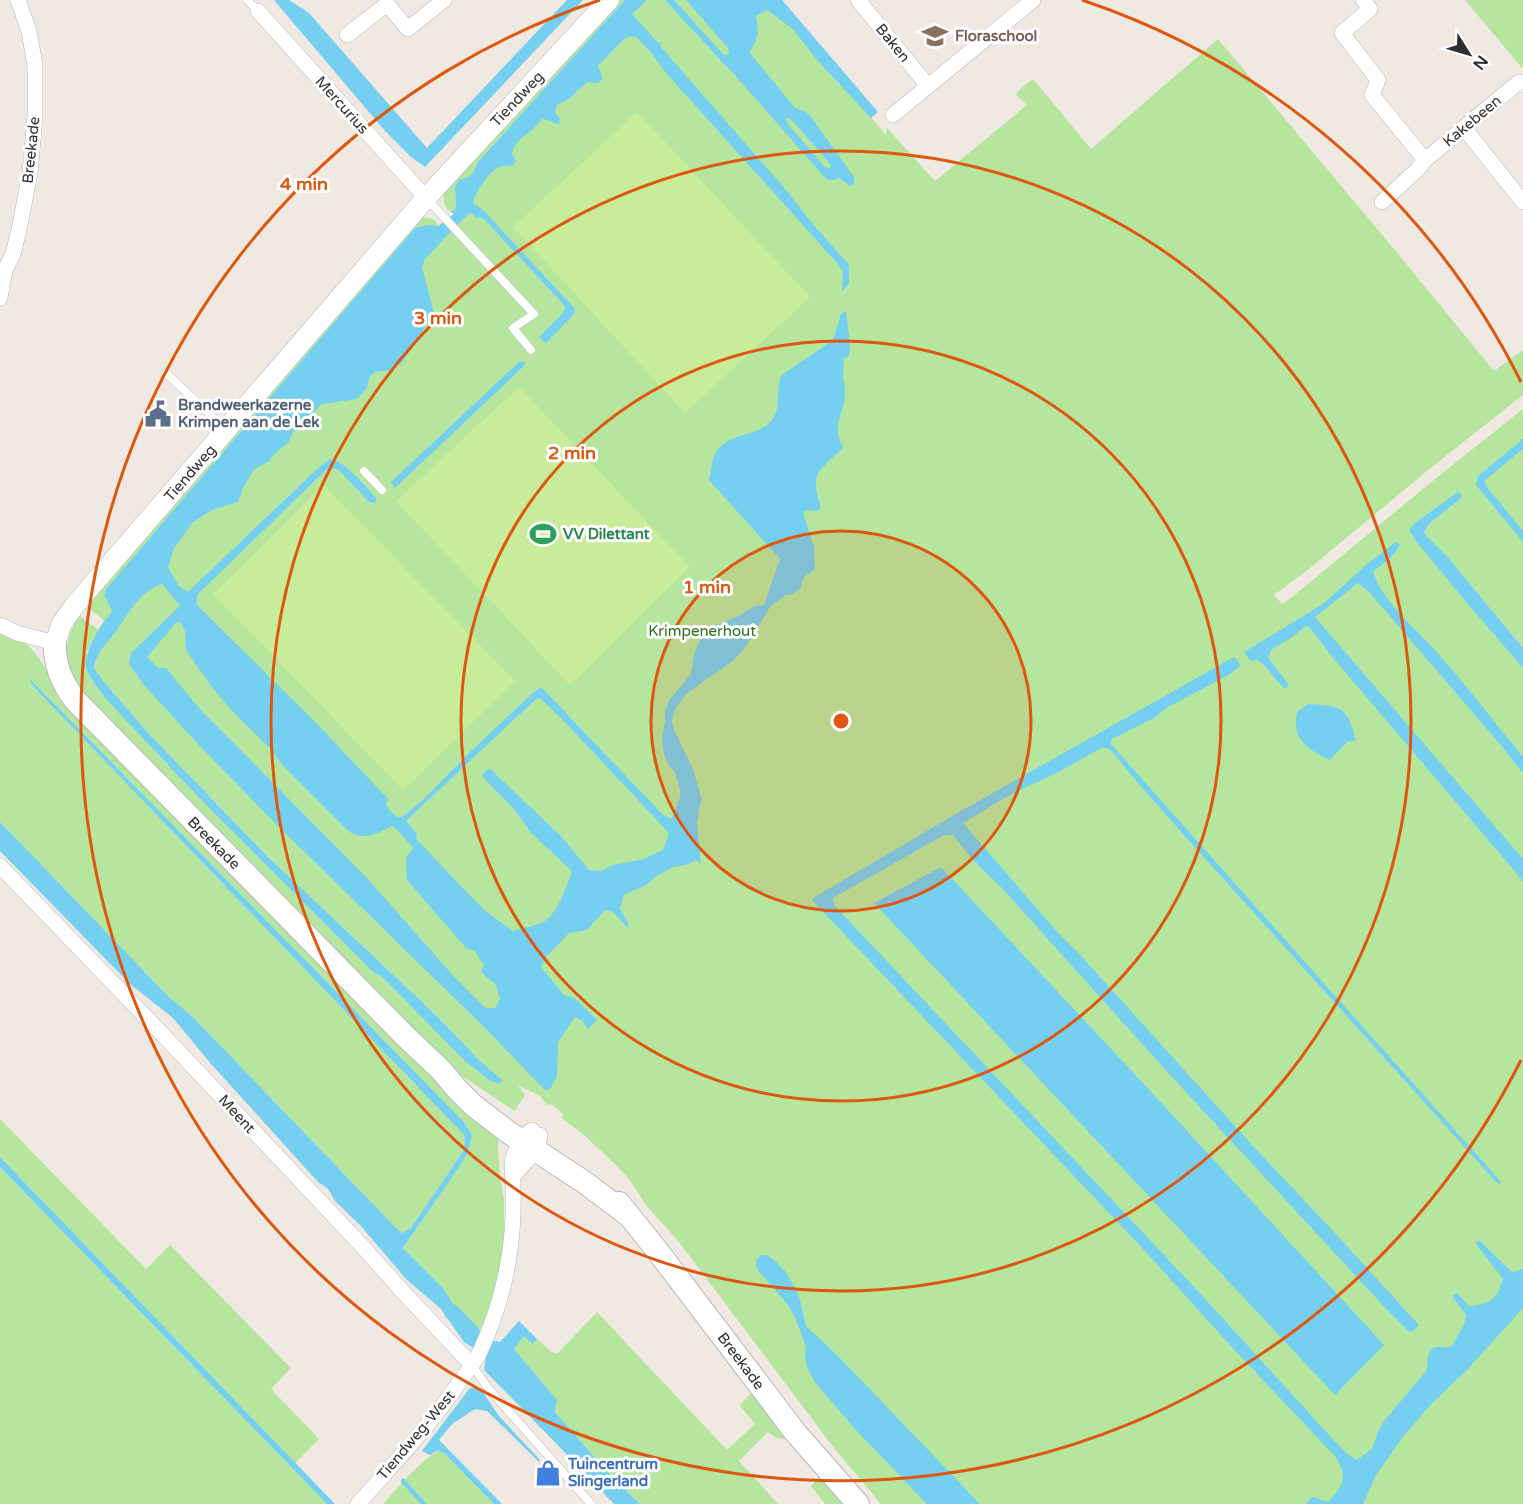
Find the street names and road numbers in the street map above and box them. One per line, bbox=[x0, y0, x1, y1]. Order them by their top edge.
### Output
street label: Baken bbox=[872, 20, 914, 66]
street label: Tiendweg bbox=[487, 67, 547, 131]
street label: Mercurius bbox=[311, 73, 373, 137]
street label: Kakebeen bbox=[1439, 91, 1505, 151]
street label: Breekade bbox=[19, 116, 43, 184]
street label: Tiendweg bbox=[160, 441, 220, 505]
street label: Breekade bbox=[184, 813, 244, 873]
street label: Meent bbox=[215, 1091, 259, 1137]
street label: Breekade bbox=[714, 1329, 768, 1393]
street label: Tiendweg-West bbox=[373, 1386, 459, 1483]

